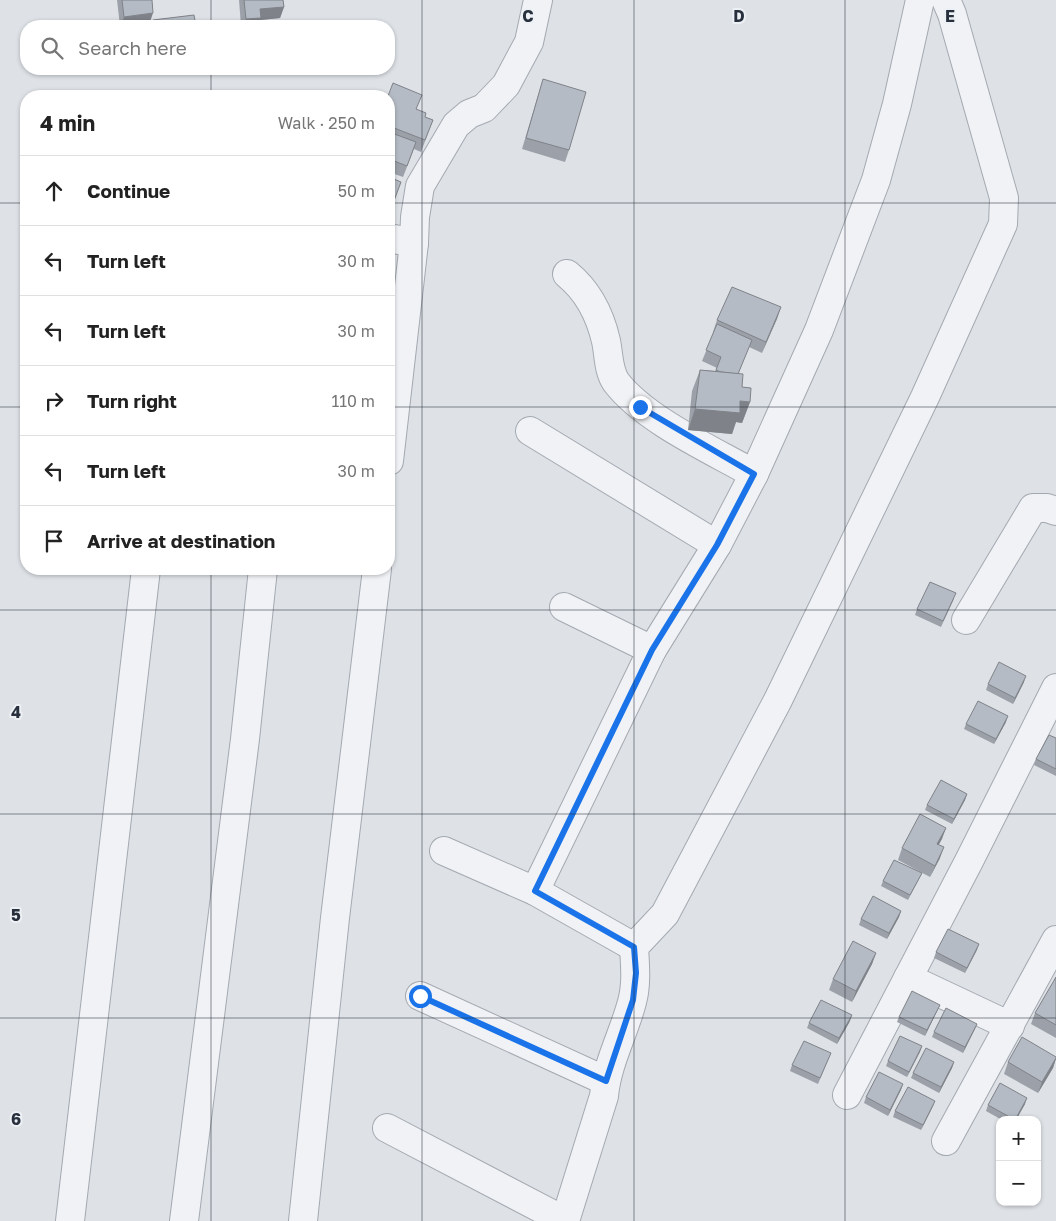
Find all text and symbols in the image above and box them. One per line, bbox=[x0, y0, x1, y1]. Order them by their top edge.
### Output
text: C bbox=[522, 6, 534, 26]
text: D bbox=[733, 6, 745, 26]
text: E bbox=[945, 6, 955, 26]
search box bbox=[20, 20, 395, 75]
icon: search bbox=[38, 34, 66, 62]
text: Search here bbox=[78, 36, 187, 59]
text: 4 min bbox=[40, 110, 95, 136]
text: Walk · 250 m bbox=[278, 113, 375, 133]
icon: ahead bbox=[40, 177, 68, 205]
text: Continue bbox=[87, 179, 170, 202]
text: 50 m bbox=[338, 181, 375, 201]
icon: left bbox=[40, 247, 68, 275]
text: Turn left bbox=[87, 249, 166, 272]
text: 30 m bbox=[338, 251, 375, 271]
icon: left bbox=[40, 317, 68, 345]
text: Turn left bbox=[87, 319, 166, 342]
text: 30 m bbox=[338, 321, 375, 341]
icon: right bbox=[40, 387, 68, 415]
text: Turn right bbox=[87, 389, 177, 412]
text: 110 m bbox=[331, 391, 375, 411]
route end bbox=[629, 396, 652, 419]
icon: left bbox=[40, 457, 68, 485]
text: Turn left bbox=[87, 459, 166, 482]
text: 30 m bbox=[338, 461, 375, 481]
icon: arrive bbox=[40, 527, 68, 555]
text: Arrive at destination bbox=[87, 529, 275, 552]
text: 4 bbox=[11, 702, 21, 722]
text: 5 bbox=[11, 905, 21, 925]
route start bbox=[409, 985, 432, 1008]
text: 6 bbox=[11, 1109, 21, 1129]
map controls bbox=[996, 1116, 1041, 1206]
button: + bbox=[996, 1116, 1041, 1161]
button: − bbox=[996, 1161, 1041, 1206]

